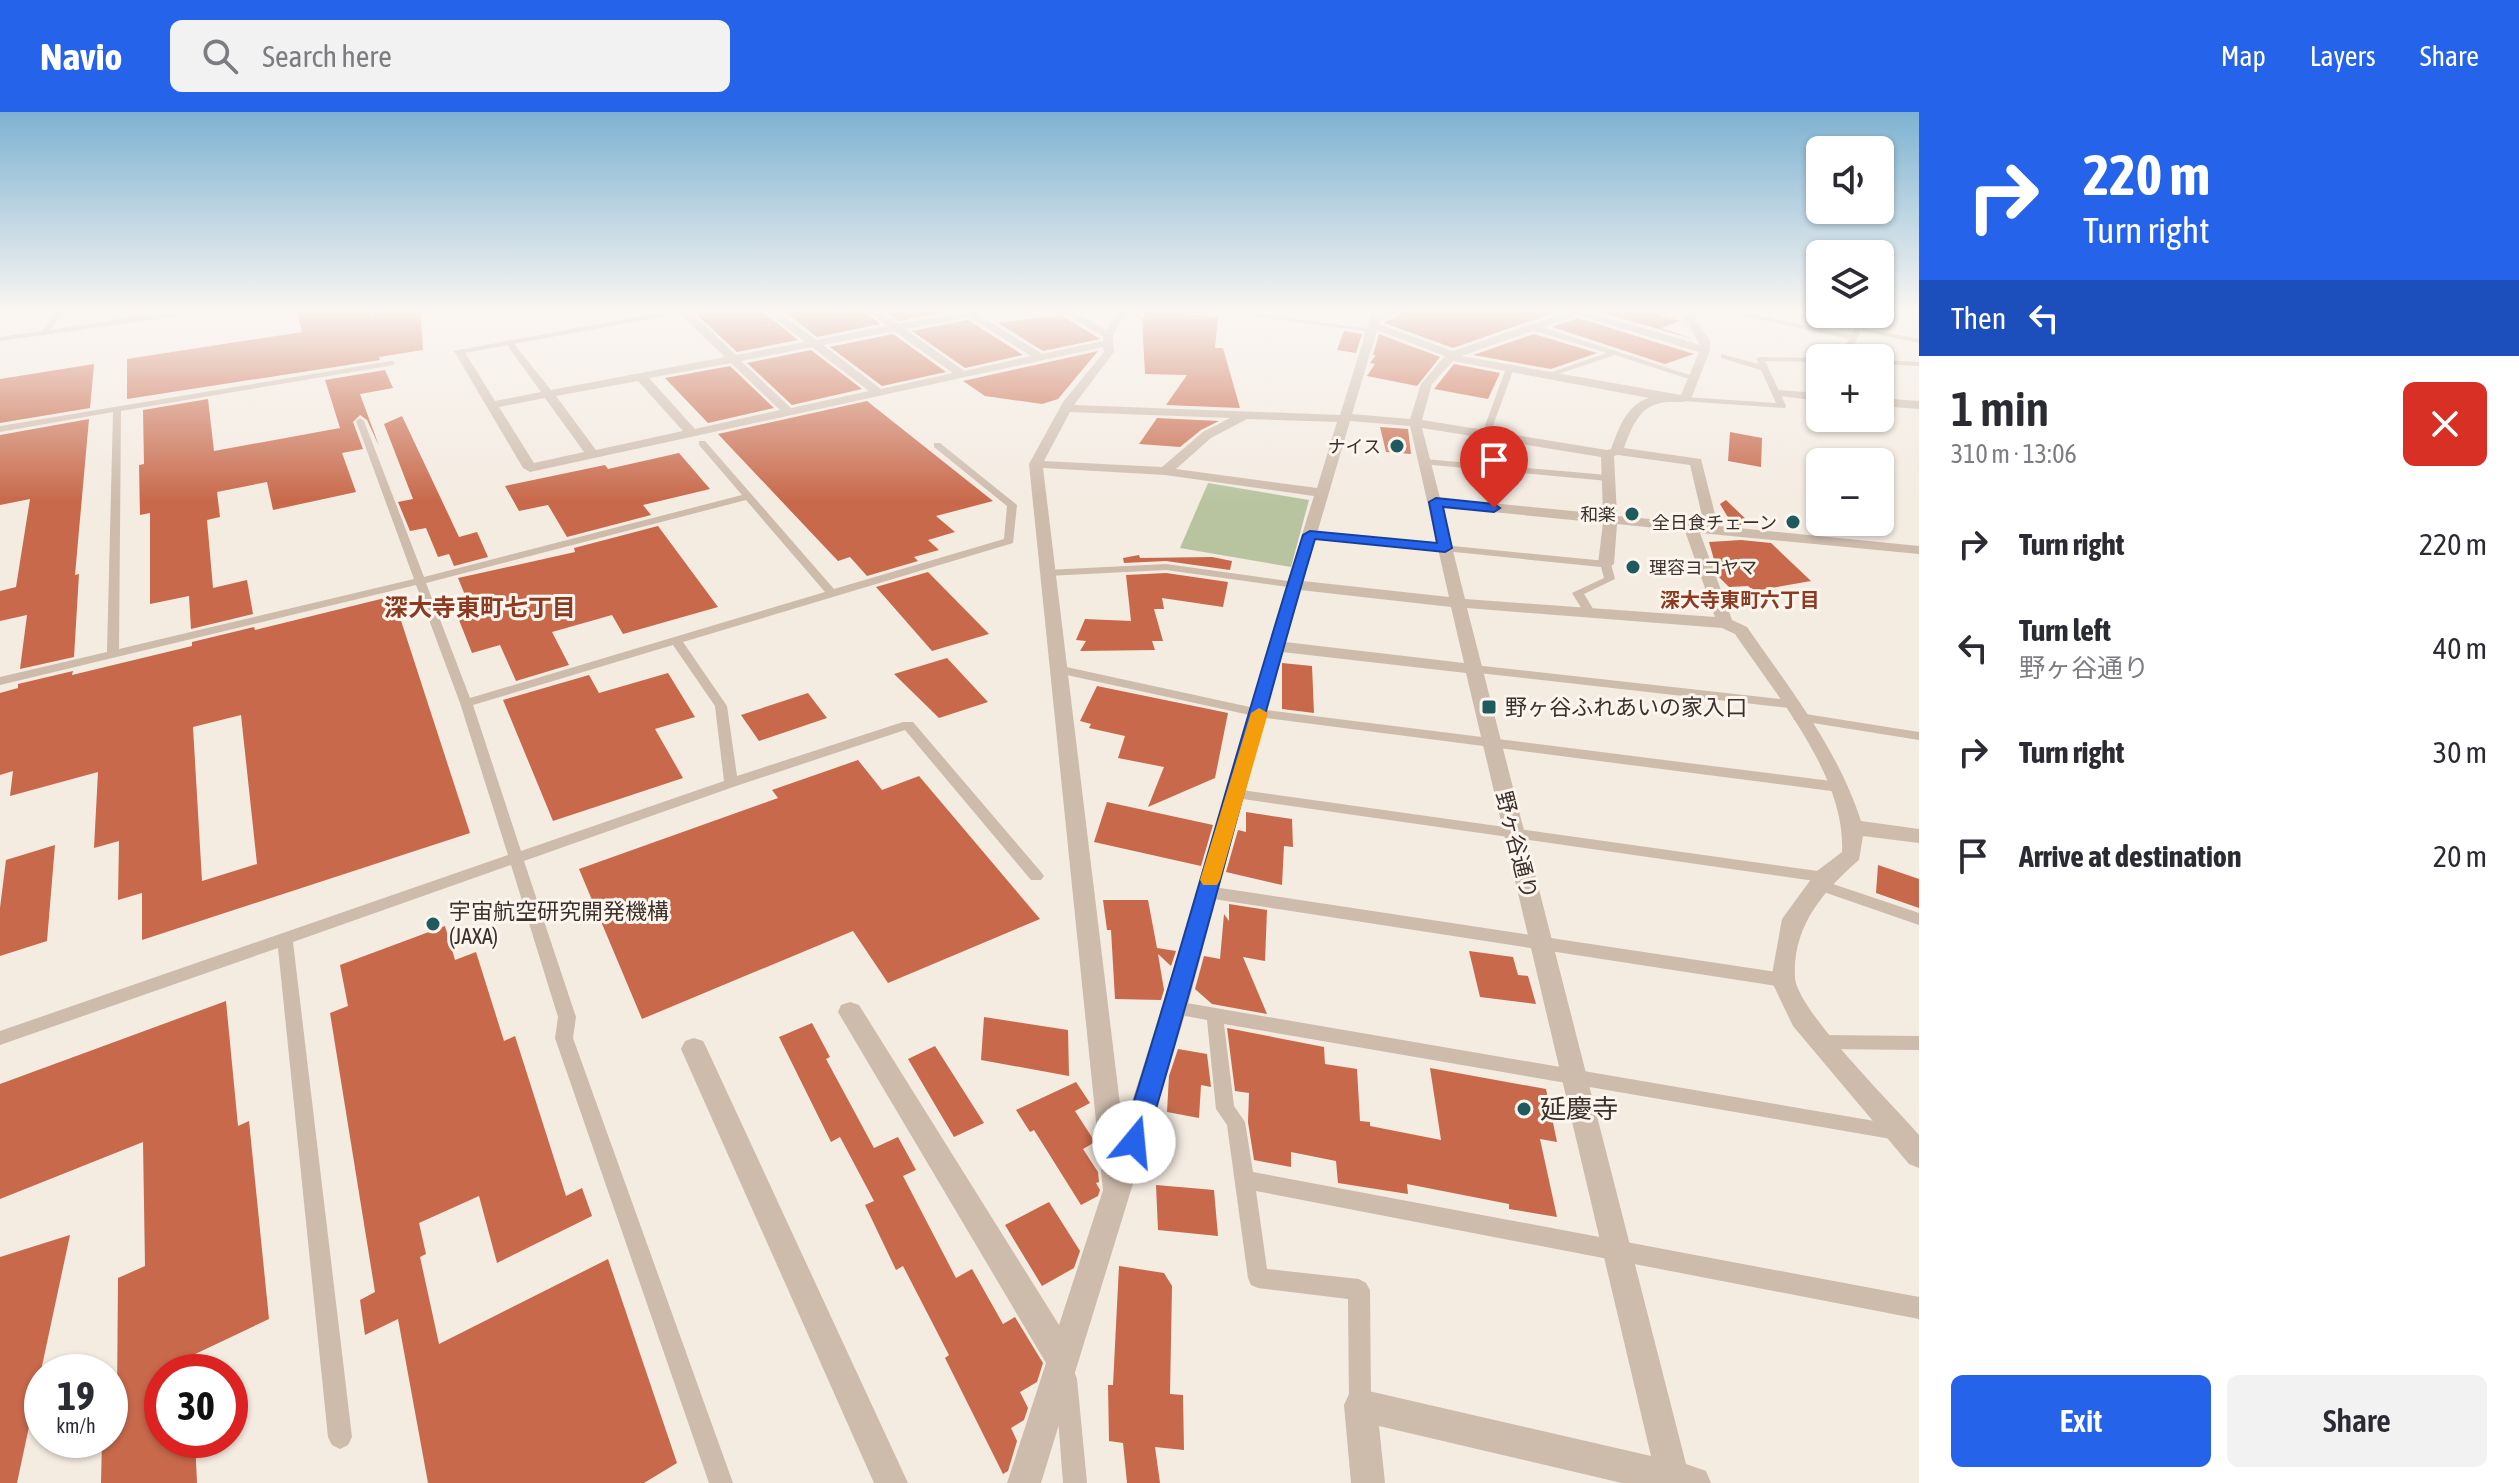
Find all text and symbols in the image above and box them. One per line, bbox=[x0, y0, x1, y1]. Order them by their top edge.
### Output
search box bbox=[170, 20, 730, 92]
icon: search bbox=[198, 34, 242, 78]
text: Navio bbox=[40, 35, 122, 78]
text: Search here bbox=[262, 39, 392, 73]
text: Map bbox=[2221, 40, 2266, 72]
text: Layers bbox=[2310, 40, 2376, 72]
text: Share bbox=[2420, 40, 2479, 72]
map controls bbox=[1806, 136, 1894, 536]
button: sound bbox=[1806, 136, 1894, 224]
text: 220 m bbox=[2083, 143, 2210, 207]
icon: right bbox=[1951, 144, 2055, 248]
text: Turn right bbox=[2083, 209, 2210, 251]
button: layers bbox=[1806, 240, 1894, 328]
icon: left bbox=[2022, 296, 2066, 340]
text: Then bbox=[1951, 301, 2006, 335]
button: + bbox=[1806, 344, 1894, 432]
text: 1 min bbox=[1951, 381, 2049, 436]
button: close bbox=[2403, 382, 2487, 466]
pin bbox=[1460, 426, 1528, 508]
place label: ナイス bbox=[1328, 436, 1381, 457]
marker: ナイス bbox=[1388, 437, 1406, 455]
icon: arrive bbox=[1472, 438, 1516, 482]
text: 310 m · 13:06 bbox=[1951, 439, 2077, 469]
button: − bbox=[1806, 448, 1894, 536]
place label: 和楽 bbox=[1580, 504, 1616, 525]
marker: 和楽 bbox=[1623, 505, 1641, 523]
place label: 全日食チェーン bbox=[1652, 512, 1777, 533]
marker: 全日食チェーン bbox=[1784, 513, 1802, 531]
icon: right bbox=[1951, 522, 1995, 566]
text: Turn right bbox=[2019, 527, 2125, 561]
text: 220 m bbox=[2419, 527, 2487, 561]
place label: 理容ヨコヤマ bbox=[1649, 557, 1757, 578]
marker: 理容ヨコヤマ bbox=[1624, 558, 1642, 576]
district label: 深大寺東町六丁目 bbox=[1660, 588, 1820, 611]
district label: 深大寺東町七丁目 bbox=[384, 594, 576, 621]
text: Turn left bbox=[2019, 613, 2111, 647]
icon: left bbox=[1951, 626, 1995, 670]
text: 40 m bbox=[2433, 631, 2487, 665]
text: 野ヶ谷通り bbox=[2019, 653, 2149, 683]
place label: 野ヶ谷ふれあいの家入口 bbox=[1505, 694, 1747, 720]
marker: 野ヶ谷ふれあいの家入口 bbox=[1480, 698, 1498, 716]
icon: right bbox=[1951, 730, 1995, 774]
text: Turn right bbox=[2019, 735, 2125, 769]
text: 30 m bbox=[2433, 735, 2487, 769]
street label: 野ヶ谷通り bbox=[1491, 788, 1543, 902]
icon: arrive bbox=[1951, 834, 1995, 878]
text: Arrive at destination bbox=[2019, 839, 2241, 873]
text: 20 m bbox=[2433, 839, 2487, 873]
place label: 宇宙航空研究開発機構 (JAXA) bbox=[449, 898, 669, 949]
marker: 宇宙航空研究開発機構 (JAXA) bbox=[424, 915, 442, 933]
place label: 延慶寺 bbox=[1540, 1094, 1618, 1124]
position arrow bbox=[1092, 1100, 1176, 1184]
marker: 延慶寺 bbox=[1515, 1100, 1533, 1118]
speed limit sign: 30 bbox=[144, 1354, 248, 1458]
text: 19 bbox=[57, 1373, 95, 1418]
button: Exit bbox=[1951, 1375, 2211, 1467]
button: Share bbox=[2227, 1375, 2487, 1467]
text: km/h bbox=[56, 1414, 96, 1437]

